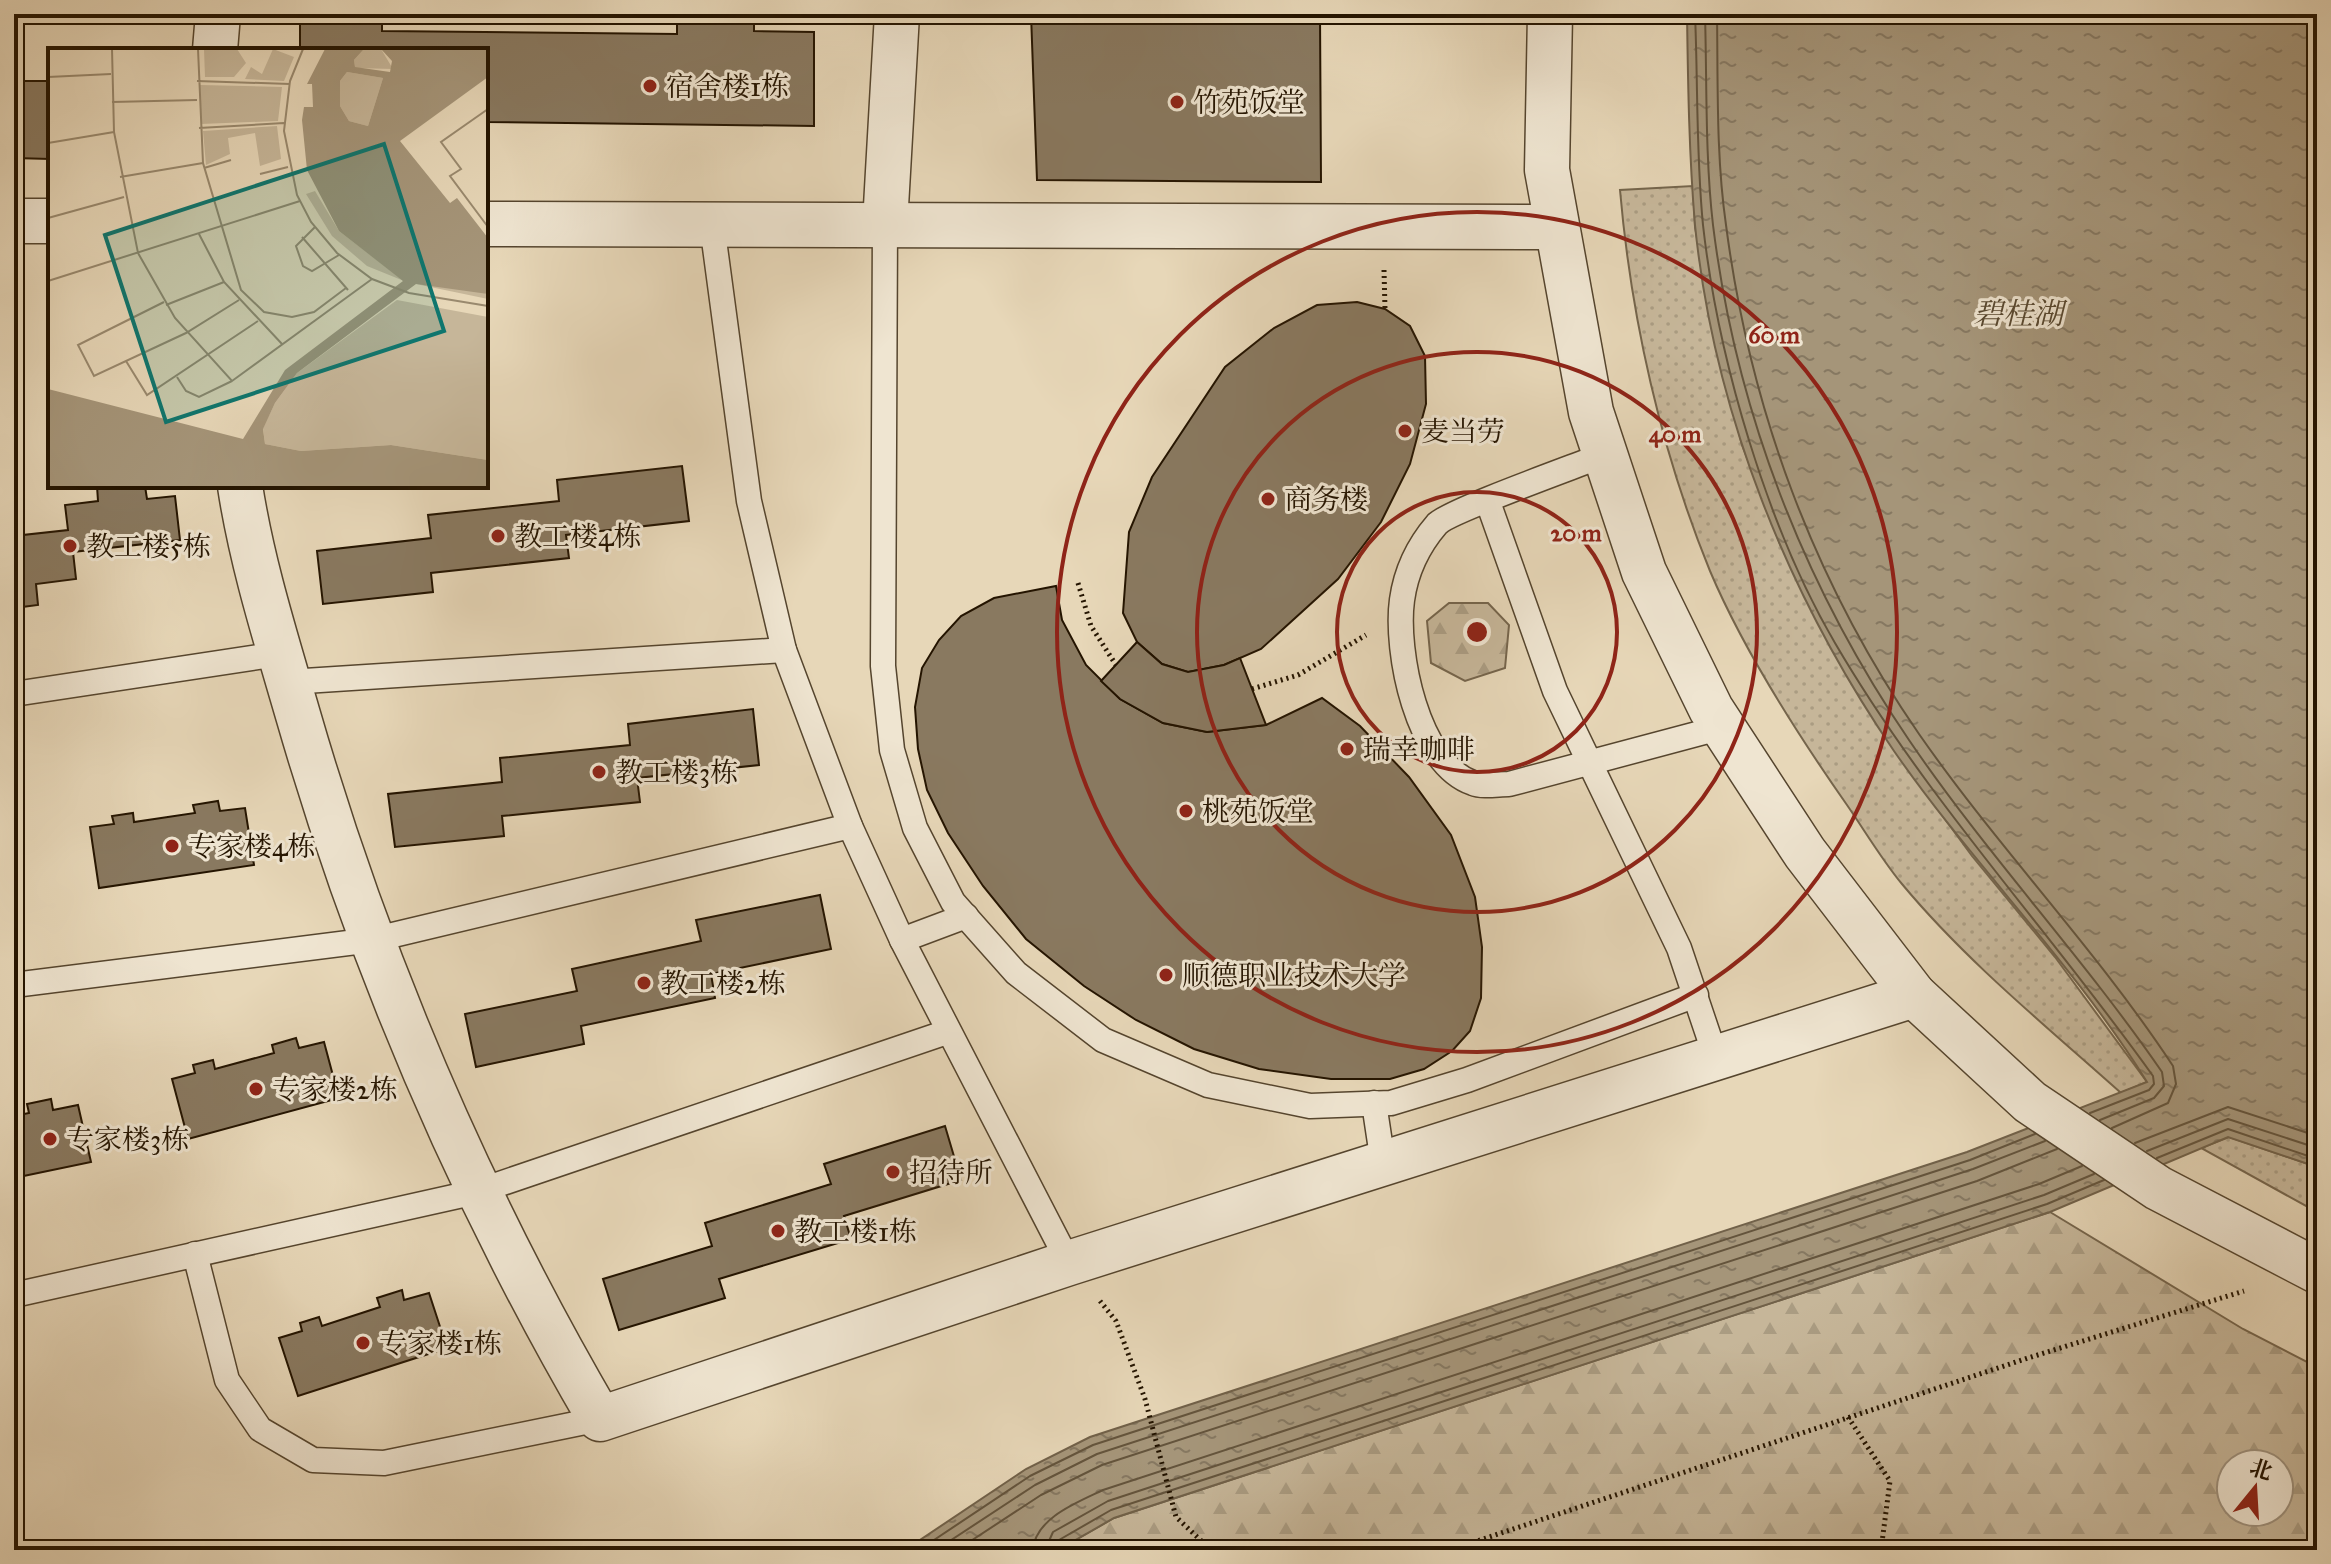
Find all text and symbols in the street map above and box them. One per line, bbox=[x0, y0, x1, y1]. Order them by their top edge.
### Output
inset map bbox=[48, 48, 488, 488]
place label: 宿舍楼1栋 bbox=[666, 69, 789, 104]
marker: 宿舍楼1栋 bbox=[641, 77, 659, 95]
place label: 竹苑饭堂 bbox=[1193, 85, 1305, 120]
marker: 竹苑饭堂 bbox=[1168, 93, 1186, 111]
water label: 碧桂湖 bbox=[1973, 296, 2068, 332]
text: 60 m bbox=[1748, 320, 1801, 350]
place label: 麦当劳 bbox=[1421, 414, 1505, 449]
text: 40 m bbox=[1649, 419, 1702, 449]
marker: 麦当劳 bbox=[1396, 422, 1414, 440]
place label: 商务楼 bbox=[1284, 482, 1368, 517]
marker: 商务楼 bbox=[1259, 490, 1277, 508]
text: 20 m bbox=[1550, 518, 1602, 548]
place label: 教工楼4栋 bbox=[514, 519, 642, 554]
marker: 教工楼4栋 bbox=[489, 527, 507, 545]
place label: 教工楼5栋 bbox=[86, 529, 211, 564]
marker: 教工楼5栋 bbox=[61, 537, 79, 555]
centre of rings bbox=[1463, 618, 1491, 646]
place label: 瑞幸咖啡 bbox=[1363, 732, 1475, 767]
marker: 瑞幸咖啡 bbox=[1338, 740, 1356, 758]
place label: 教工楼3栋 bbox=[615, 755, 738, 790]
marker: 教工楼3栋 bbox=[590, 763, 608, 781]
place label: 桃苑饭堂 bbox=[1202, 794, 1314, 829]
marker: 桃苑饭堂 bbox=[1177, 802, 1195, 820]
place label: 专家楼4栋 bbox=[188, 829, 316, 864]
marker: 专家楼4栋 bbox=[163, 837, 181, 855]
place label: 顺德职业技术大学 bbox=[1182, 958, 1406, 993]
place label: 教工楼2栋 bbox=[660, 966, 786, 1001]
marker: 顺德职业技术大学 bbox=[1157, 966, 1175, 984]
marker: 教工楼2栋 bbox=[635, 974, 653, 992]
place label: 专家楼2栋 bbox=[272, 1072, 398, 1107]
marker: 专家楼2栋 bbox=[247, 1080, 265, 1098]
place label: 专家楼3栋 bbox=[66, 1122, 189, 1157]
marker: 专家楼3栋 bbox=[41, 1130, 59, 1148]
place label: 招待所 bbox=[909, 1155, 993, 1190]
marker: 招待所 bbox=[884, 1163, 902, 1181]
place label: 教工楼1栋 bbox=[794, 1214, 917, 1249]
marker: 教工楼1栋 bbox=[769, 1222, 787, 1240]
place label: 专家楼1栋 bbox=[379, 1326, 502, 1361]
marker: 专家楼1栋 bbox=[354, 1334, 372, 1352]
north arrow bbox=[2215, 1448, 2295, 1528]
text: 北 bbox=[2246, 1453, 2276, 1486]

